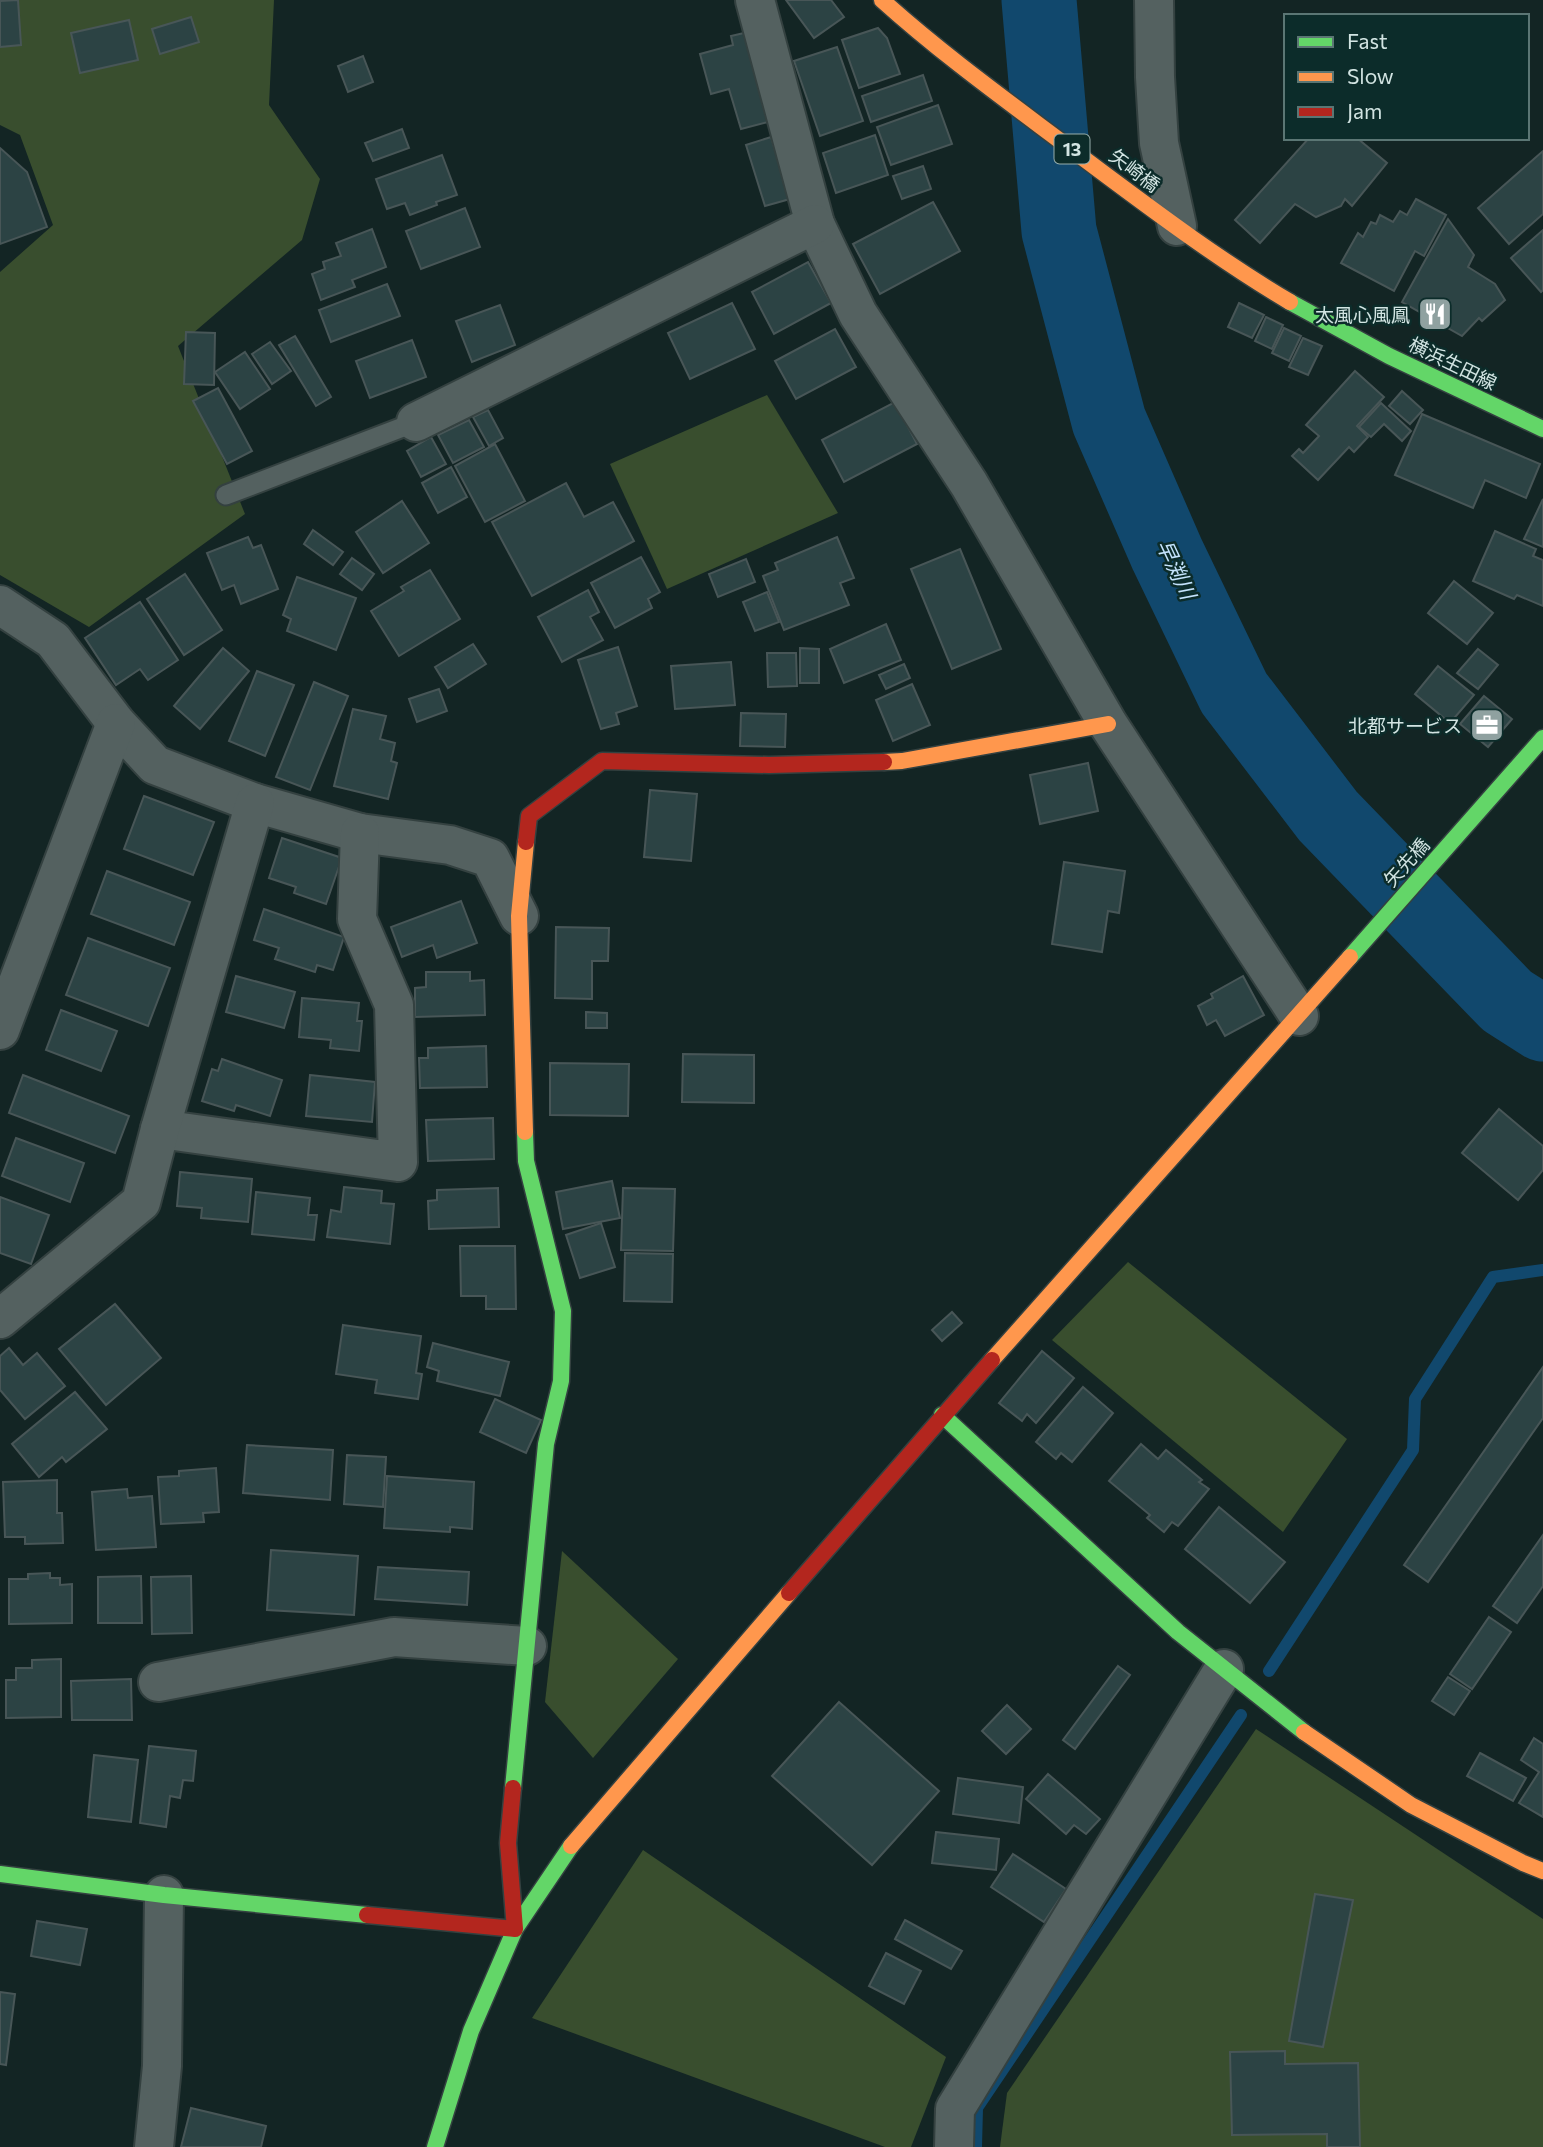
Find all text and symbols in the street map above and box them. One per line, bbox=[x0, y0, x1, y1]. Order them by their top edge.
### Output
legend bbox=[1284, 14, 1529, 140]
text: Fast bbox=[1347, 28, 1388, 53]
text: Slow bbox=[1347, 63, 1394, 88]
text: Jam bbox=[1347, 98, 1382, 123]
road number: 13 bbox=[1054, 134, 1090, 164]
street label: 矢崎橋 bbox=[1105, 144, 1165, 196]
restaurant icon: 太風心風鳳 bbox=[1416, 295, 1454, 333]
place label: 太風心風鳳 bbox=[1315, 303, 1410, 326]
street label: 横浜生田線 bbox=[1405, 332, 1501, 394]
water label: 早渕川 bbox=[1152, 535, 1202, 605]
office icon: 北都サービス bbox=[1468, 706, 1506, 744]
place label: 北都サービス bbox=[1348, 714, 1462, 737]
street label: 矢先橋 bbox=[1378, 833, 1434, 891]

